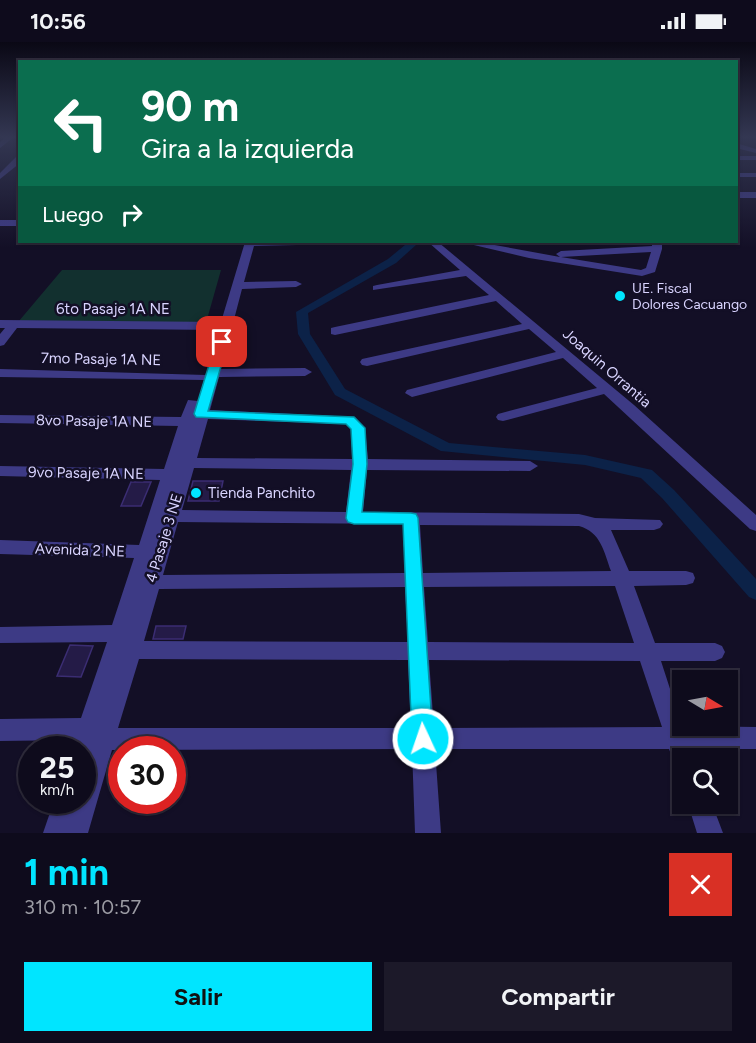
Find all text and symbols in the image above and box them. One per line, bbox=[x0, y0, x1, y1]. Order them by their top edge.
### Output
text: 10:56 bbox=[30, 8, 86, 35]
text: 90 m bbox=[141, 81, 239, 132]
icon: left bbox=[42, 84, 120, 162]
text: Gira a la izquierda bbox=[141, 132, 354, 165]
icon: right bbox=[115, 198, 148, 231]
text: Luego bbox=[42, 201, 103, 228]
place label: UE. Fiscal Dolores Cacuango bbox=[632, 280, 747, 313]
marker: UE. Fiscal Dolores Cacuango bbox=[613, 289, 627, 303]
street label: 6to Pasaje 1A NE bbox=[56, 300, 170, 318]
pin bbox=[196, 316, 247, 367]
icon: arrive bbox=[205, 325, 238, 358]
street label: Joaquin Orrantia bbox=[559, 325, 655, 411]
street label: 7mo Pasaje 1A NE bbox=[41, 349, 161, 369]
street label: 8vo Pasaje 1A NE bbox=[36, 411, 152, 431]
street label: 9vo Pasaje 1A NE bbox=[28, 463, 144, 483]
place label: Tienda Panchito bbox=[208, 484, 316, 502]
marker: Tienda Panchito bbox=[189, 486, 203, 500]
street label: 4 Pasaje 3 NE bbox=[142, 491, 186, 585]
street label: Avenida 2 NE bbox=[35, 539, 125, 561]
north arrow bbox=[672, 670, 738, 736]
map controls bbox=[672, 670, 738, 814]
position arrow bbox=[391, 707, 455, 771]
speed limit sign: 30 bbox=[108, 736, 186, 814]
button: search bbox=[672, 748, 738, 814]
text: 25 bbox=[40, 749, 74, 786]
text: km/h bbox=[40, 781, 74, 799]
text: 1 min bbox=[24, 851, 109, 894]
button: close bbox=[669, 853, 732, 916]
text: 310 m · 10:57 bbox=[24, 895, 141, 919]
button: Salir bbox=[24, 962, 372, 1031]
button: Compartir bbox=[384, 962, 732, 1031]

